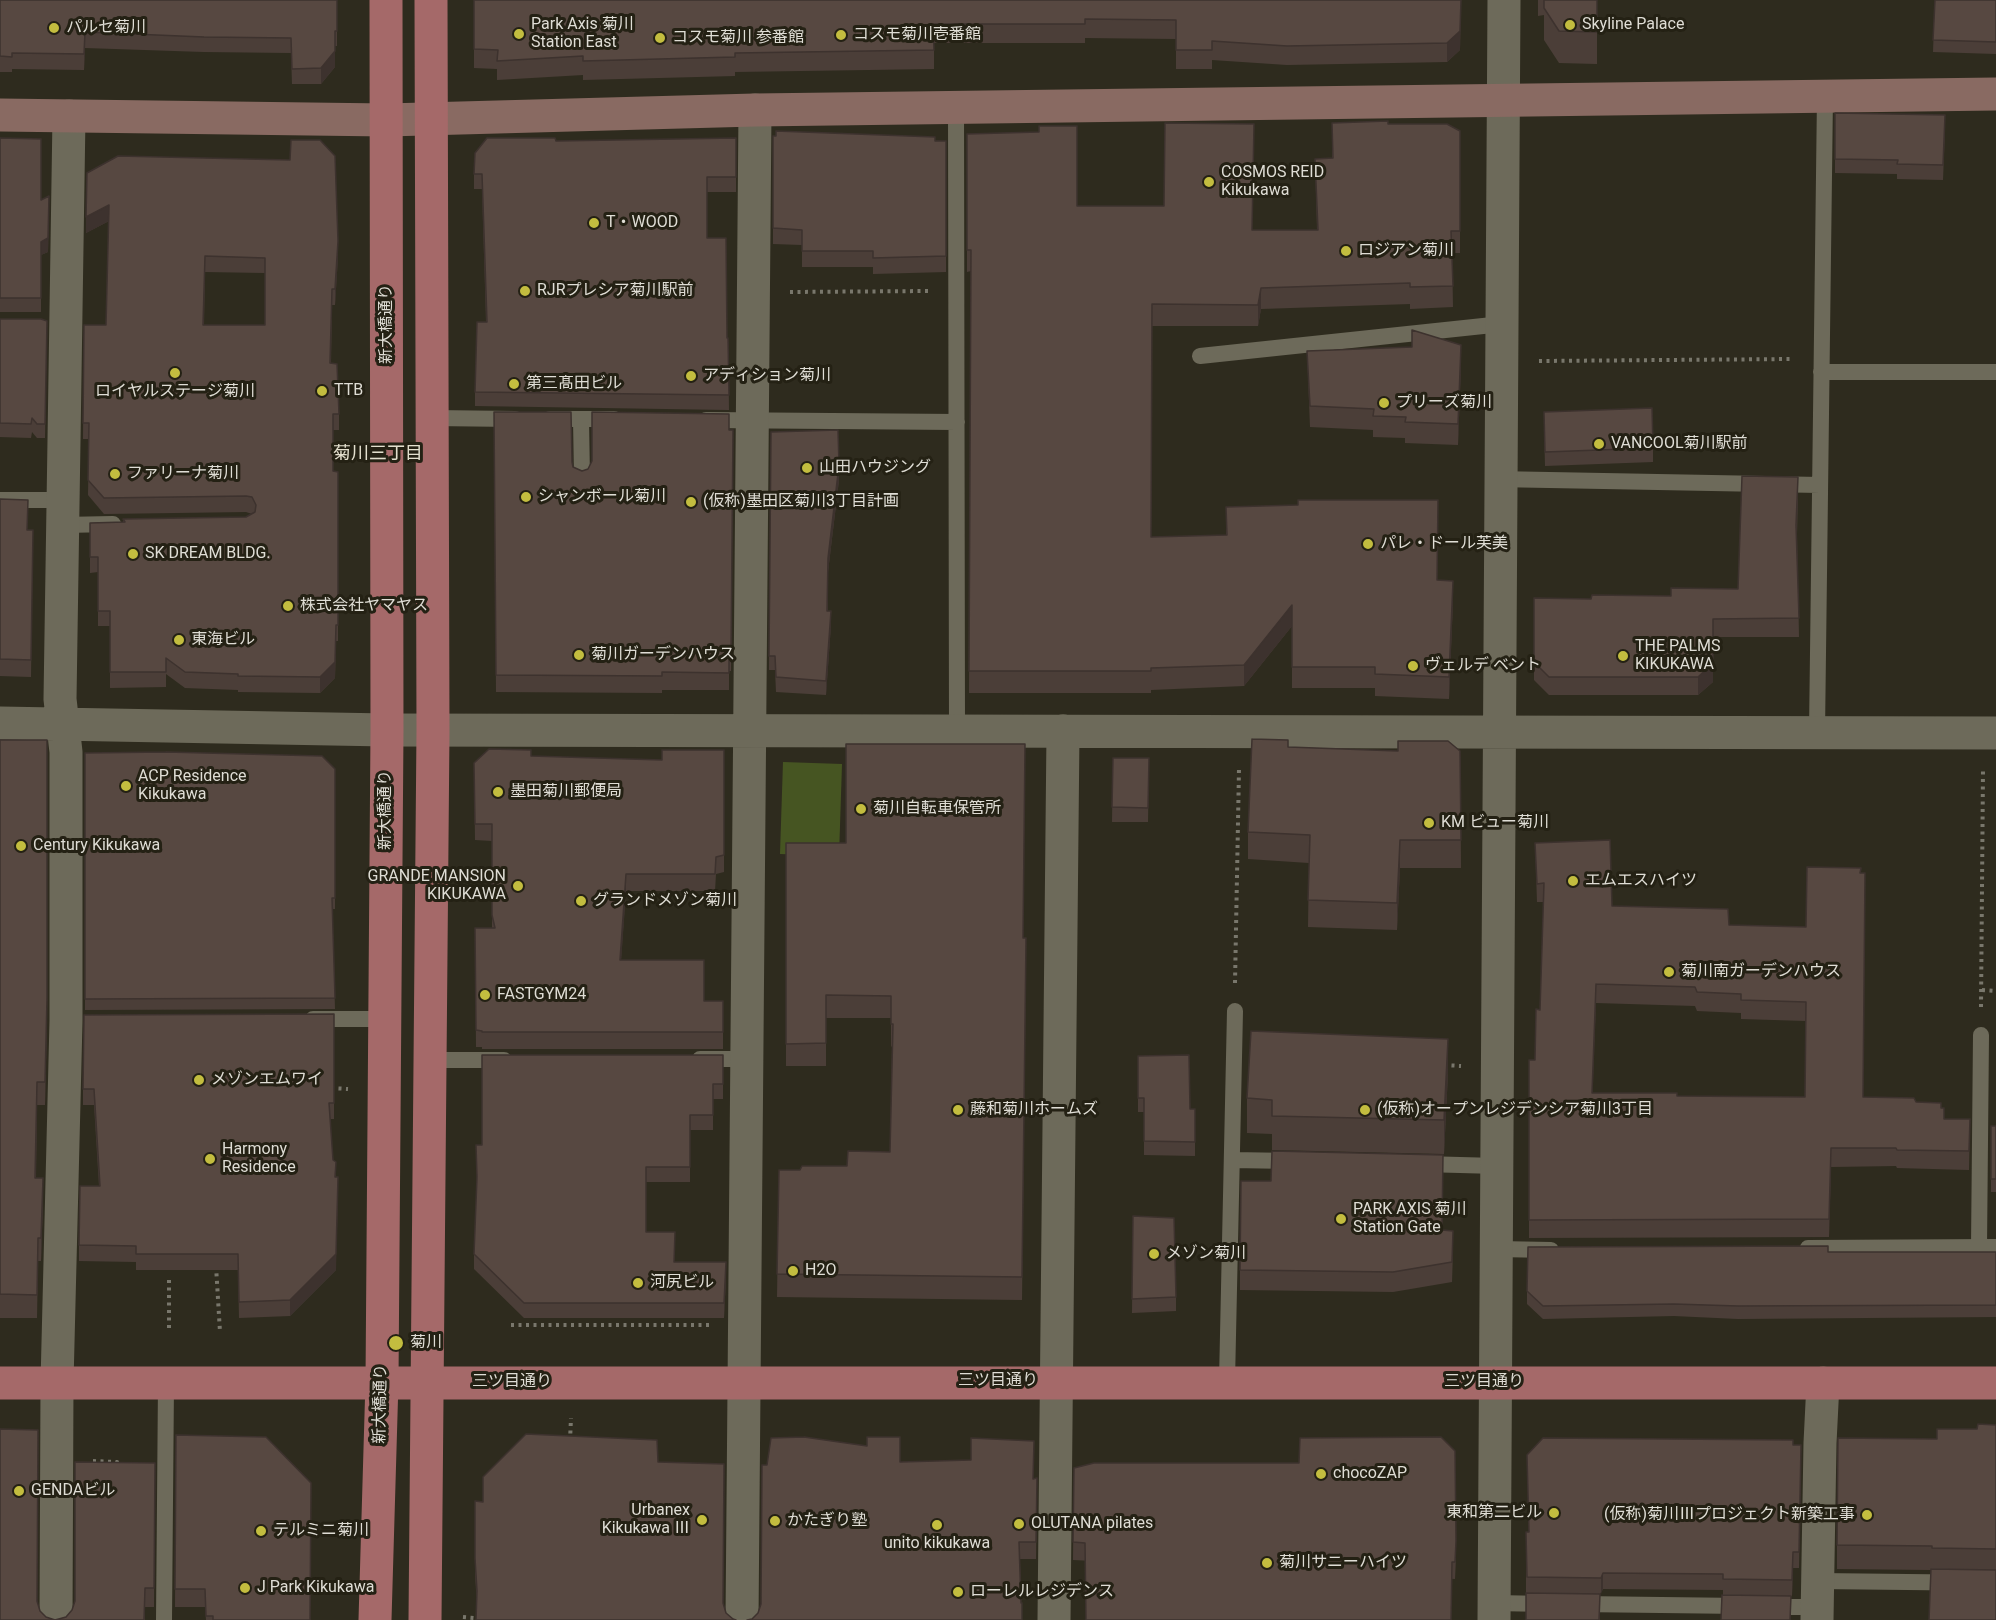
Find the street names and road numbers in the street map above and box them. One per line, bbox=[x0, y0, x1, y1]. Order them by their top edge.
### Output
street label: 新大橋通り bbox=[377, 284, 397, 364]
street label: 新大橋通り bbox=[376, 770, 396, 850]
street label: 新大橋通り bbox=[371, 1364, 391, 1444]
street label: 三ツ目通り bbox=[958, 1371, 1038, 1391]
street label: 三ツ目通り bbox=[472, 1372, 552, 1392]
street label: 三ツ目通り bbox=[1444, 1372, 1524, 1392]

